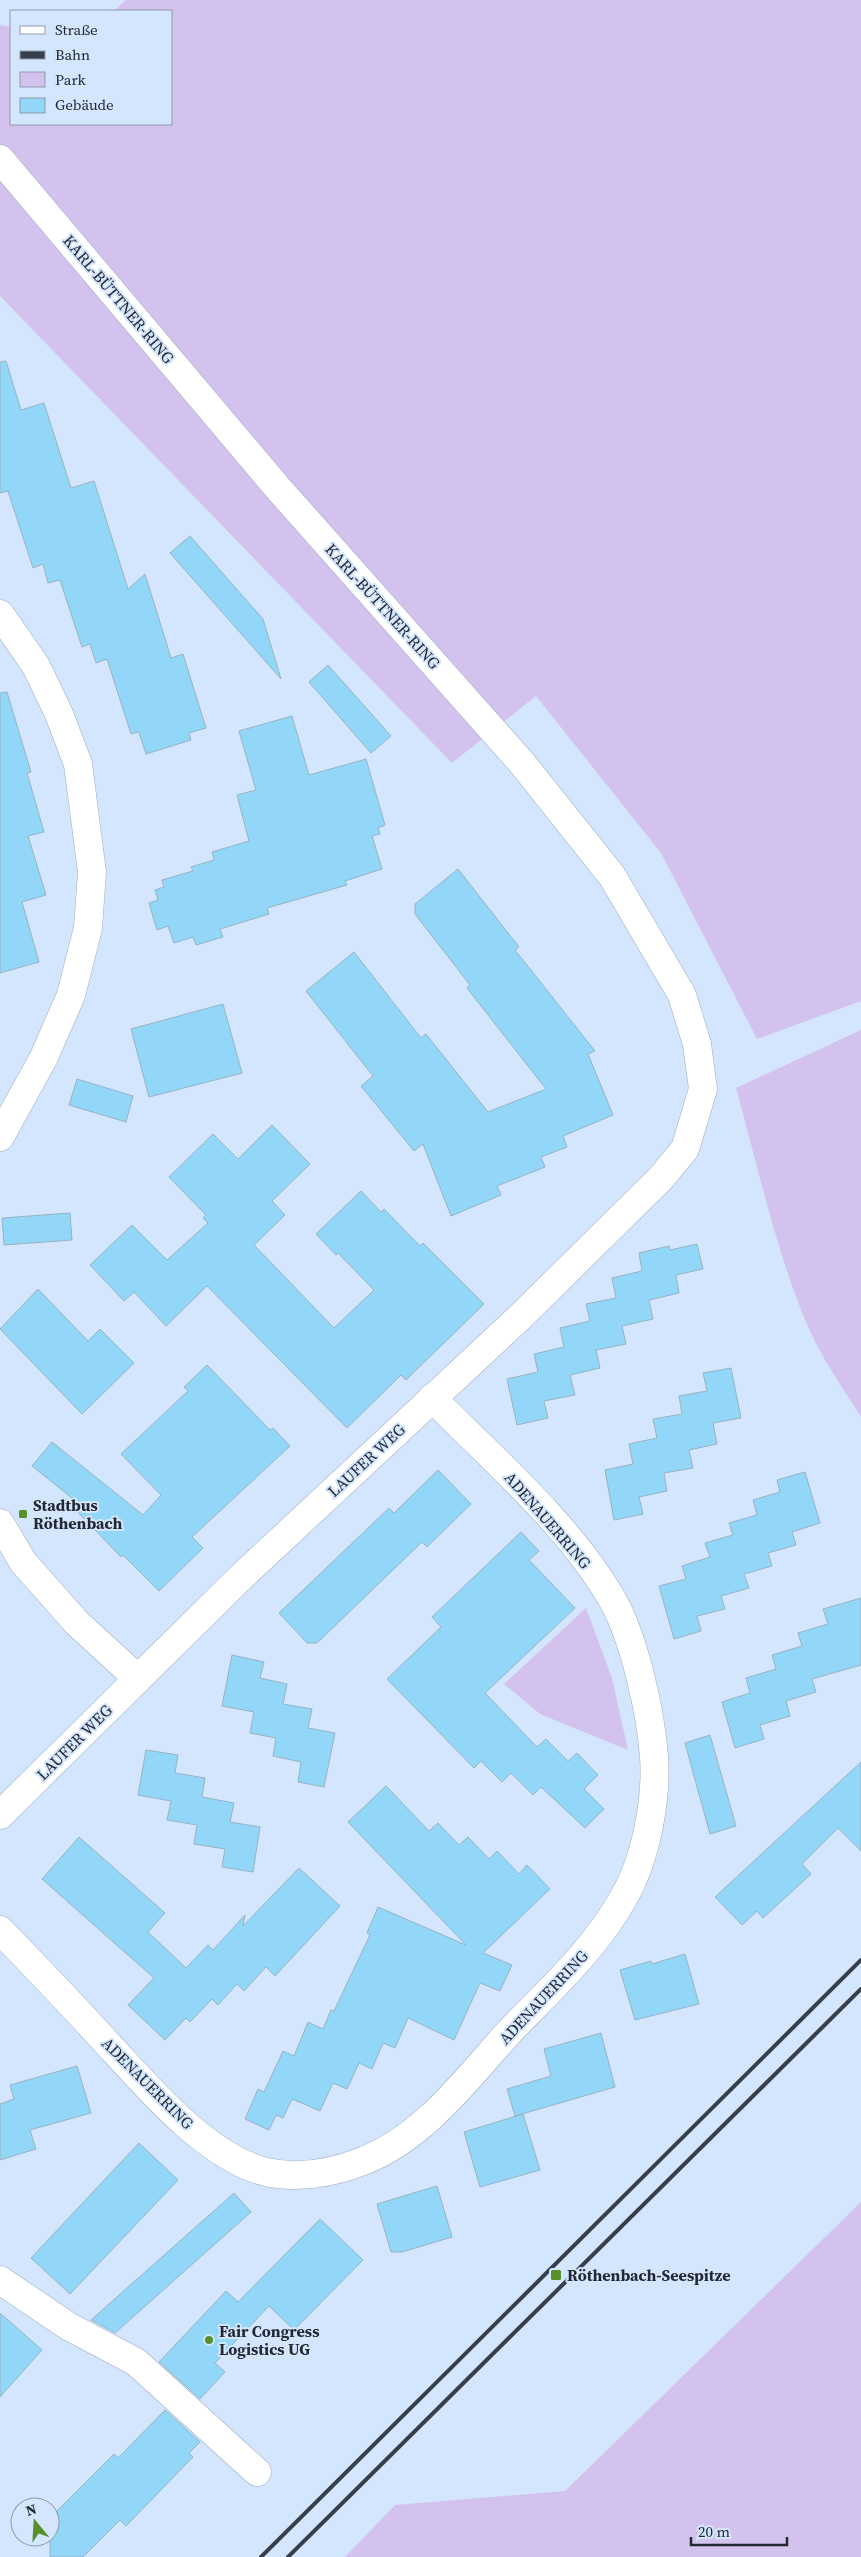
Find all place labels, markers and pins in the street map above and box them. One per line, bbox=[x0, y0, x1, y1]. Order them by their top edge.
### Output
place label: Stadtbus Röthenbach bbox=[33, 1494, 122, 1534]
marker: Stadtbus Röthenbach bbox=[17, 1508, 29, 1520]
place label: Röthenbach-Seespitze bbox=[567, 2264, 730, 2286]
marker: Röthenbach-Seespitze bbox=[549, 2268, 563, 2282]
place label: Fair Congress Logistics UG bbox=[219, 2320, 319, 2360]
marker: Fair Congress Logistics UG bbox=[203, 2334, 215, 2346]

